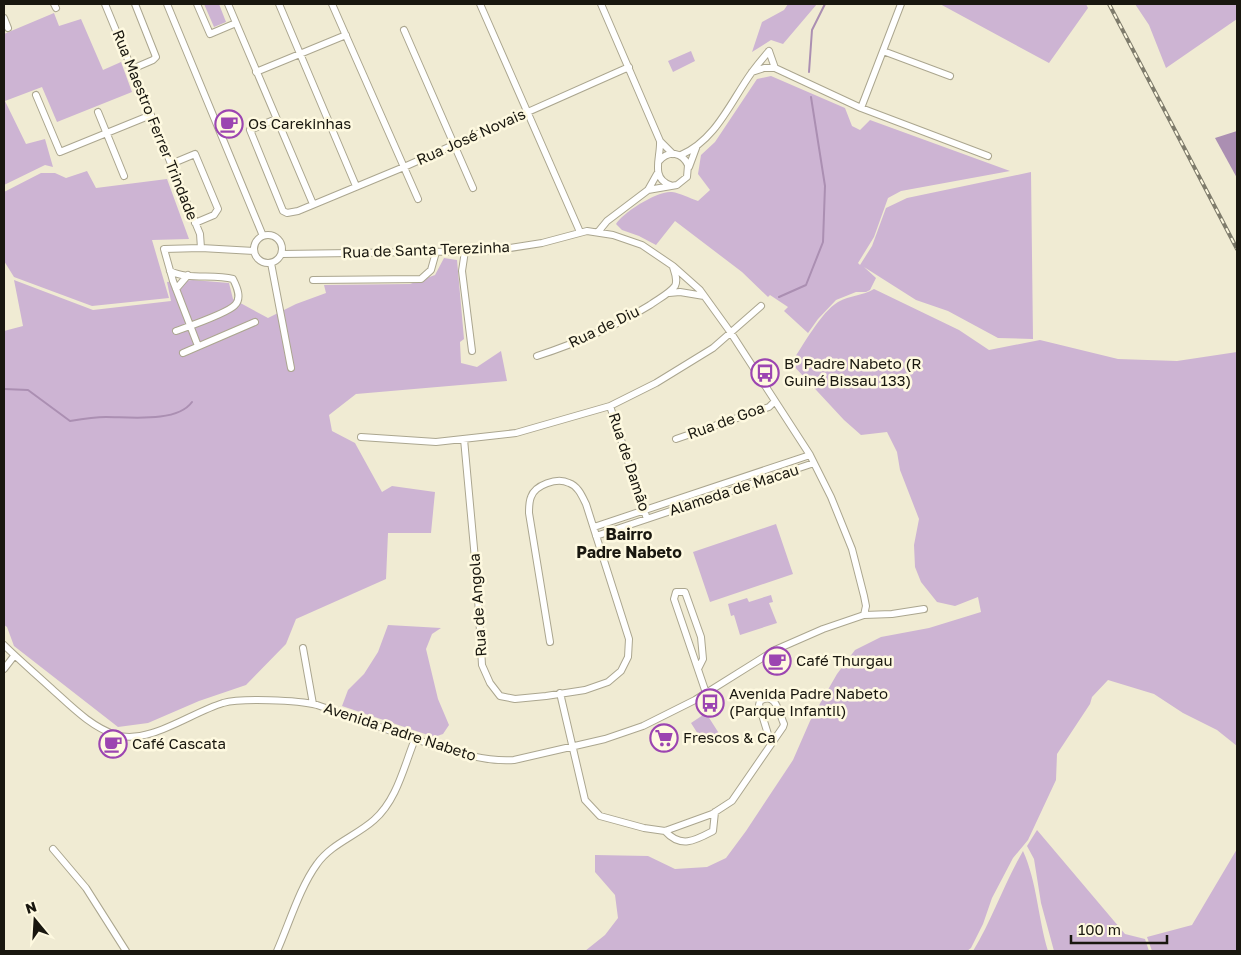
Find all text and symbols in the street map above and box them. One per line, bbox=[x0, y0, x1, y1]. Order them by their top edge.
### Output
street label: Rua Maestro Ferrer Trindade bbox=[109, 27, 203, 223]
street label: Rua José Novais bbox=[413, 104, 528, 168]
cafe icon: Os Carekinhas bbox=[214, 109, 244, 139]
place label: Os Carekinhas bbox=[248, 114, 351, 132]
street label: Rua de Santa Terezinha bbox=[342, 237, 510, 261]
street label: Rua de Diu bbox=[565, 301, 642, 351]
place label: Bº Padre Nabeto (R Guiné Bissau 133) bbox=[784, 354, 921, 389]
bus stop icon: Bº Padre Nabeto (R Guiné Bissau 133) bbox=[750, 358, 780, 388]
street label: Rua de Goa bbox=[685, 398, 767, 442]
street label: Rua de Damão bbox=[606, 410, 654, 513]
street label: Alameda de Macau bbox=[667, 460, 801, 519]
district label: Bairro Padre Nabeto bbox=[576, 524, 682, 562]
street label: Rua de Angola bbox=[464, 553, 490, 657]
cafe icon: Café Thurgau bbox=[762, 646, 792, 676]
place label: Café Thurgau bbox=[796, 651, 893, 669]
place label: Avenida Padre Nabeto (Parque Infantil) bbox=[729, 684, 888, 719]
bus stop icon: Avenida Padre Nabeto (Parque Infantil) bbox=[695, 688, 725, 718]
street label: Avenida Padre Nabeto bbox=[322, 698, 479, 764]
supermarket icon: Frescos & Ca bbox=[649, 723, 679, 753]
place label: Frescos & Ca bbox=[683, 728, 776, 746]
cafe icon: Café Cascata bbox=[98, 729, 128, 759]
place label: Café Cascata bbox=[132, 734, 226, 752]
north arrow bbox=[10, 895, 60, 945]
text: N bbox=[23, 897, 39, 917]
scale bar bbox=[1071, 912, 1167, 944]
text: 100 m bbox=[1078, 920, 1121, 938]

